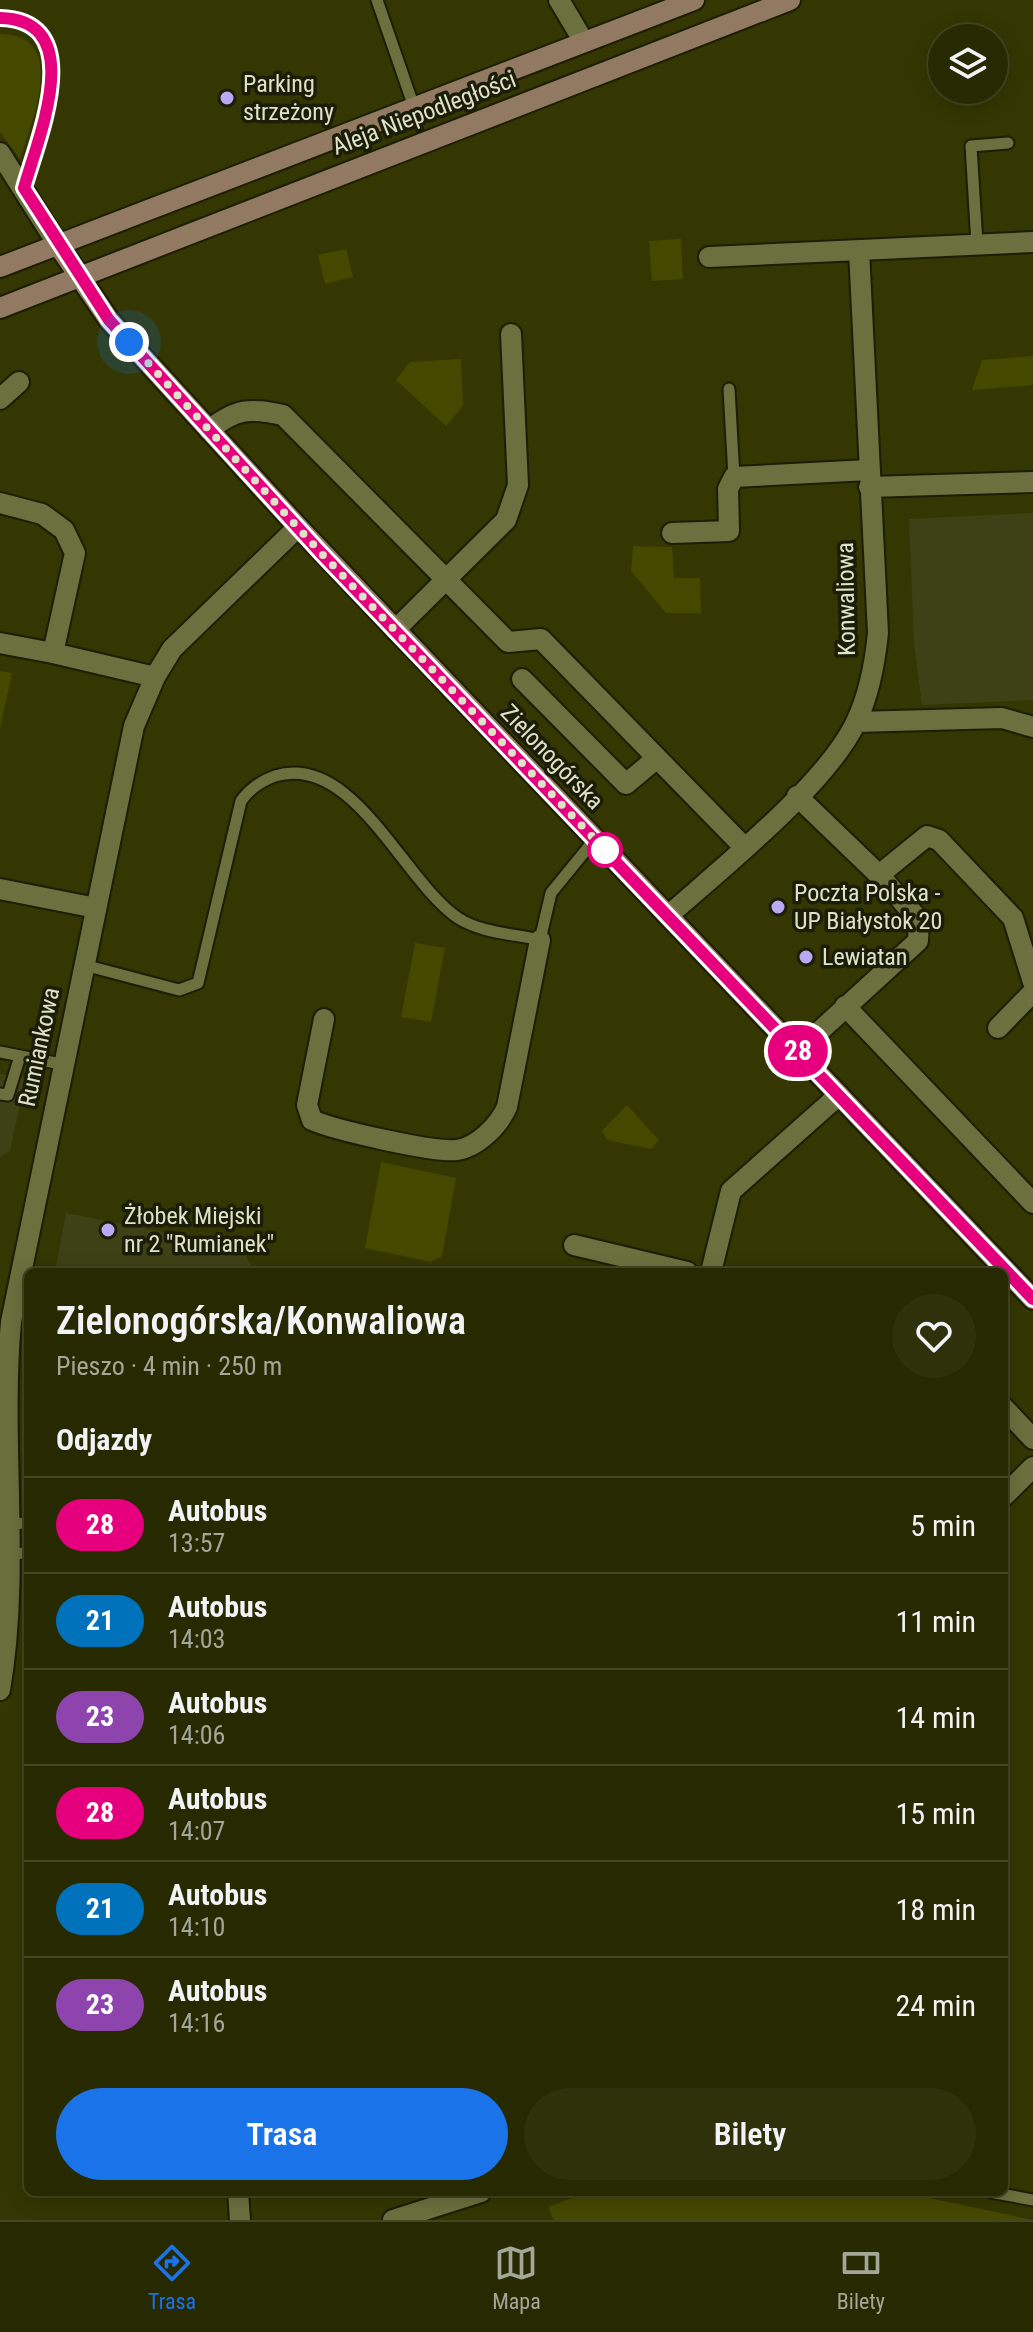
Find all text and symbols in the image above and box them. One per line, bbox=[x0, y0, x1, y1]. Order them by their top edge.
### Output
map controls bbox=[928, 24, 1008, 104]
button: layers bbox=[928, 24, 1008, 104]
street label: Aleja Niepodległości bbox=[328, 65, 520, 161]
place label: Parking strzeżony bbox=[243, 70, 334, 126]
marker: Parking strzeżony bbox=[218, 89, 236, 107]
your location bbox=[109, 322, 149, 362]
street label: Konwaliowa bbox=[831, 542, 861, 656]
street label: Zielonogórska bbox=[495, 699, 609, 815]
unlabelled marker bbox=[588, 833, 622, 867]
place label: Poczta Polska - UP Białystok 20 bbox=[794, 879, 942, 935]
marker: Poczta Polska - UP Białystok 20 bbox=[769, 898, 787, 916]
place label: Lewiatan bbox=[822, 943, 908, 971]
marker: Lewiatan bbox=[797, 948, 815, 966]
street label: Rumiankowa bbox=[13, 985, 65, 1109]
line badge: 28 bbox=[762, 1025, 834, 1077]
text: 28 bbox=[784, 1034, 812, 1067]
place label: Żłobek Miejski nr 2 "Rumianek" bbox=[124, 1202, 274, 1258]
marker: Żłobek Miejski nr 2 "Rumianek" bbox=[99, 1221, 117, 1239]
button: heart bbox=[892, 1294, 976, 1378]
text: Zielonogórska/Konwaliowa bbox=[56, 1299, 466, 1343]
text: Pieszo · 4 min · 250 m bbox=[56, 1351, 282, 1381]
text: Odjazdy bbox=[56, 1422, 152, 1457]
text: Autobus bbox=[168, 1493, 267, 1528]
text: 28 bbox=[86, 1508, 114, 1541]
text: 5 min bbox=[910, 1508, 976, 1543]
text: 13:57 bbox=[168, 1528, 225, 1558]
text: Autobus bbox=[168, 1589, 267, 1624]
text: 21 bbox=[86, 1604, 114, 1637]
text: 11 min bbox=[895, 1604, 976, 1639]
text: 14:03 bbox=[168, 1624, 225, 1654]
text: Autobus bbox=[168, 1685, 267, 1720]
text: 23 bbox=[86, 1700, 114, 1733]
text: 14 min bbox=[895, 1700, 976, 1735]
text: 14:06 bbox=[168, 1720, 225, 1750]
text: Autobus bbox=[168, 1781, 267, 1816]
text: 28 bbox=[86, 1796, 114, 1829]
text: 15 min bbox=[895, 1796, 976, 1831]
text: 14:07 bbox=[168, 1816, 225, 1846]
text: Autobus bbox=[168, 1877, 267, 1912]
text: 21 bbox=[86, 1892, 114, 1925]
text: 18 min bbox=[895, 1892, 976, 1927]
text: 14:10 bbox=[168, 1912, 225, 1942]
text: Autobus bbox=[168, 1973, 267, 2008]
text: 23 bbox=[86, 1988, 114, 2021]
text: 24 min bbox=[895, 1988, 976, 2023]
text: 14:16 bbox=[168, 2008, 225, 2038]
button: Trasa bbox=[56, 2088, 508, 2180]
button: Bilety bbox=[524, 2088, 976, 2180]
tab: Trasa bbox=[148, 2241, 196, 2314]
tab: Mapa bbox=[492, 2241, 541, 2314]
tab: Bilety bbox=[837, 2241, 885, 2314]

